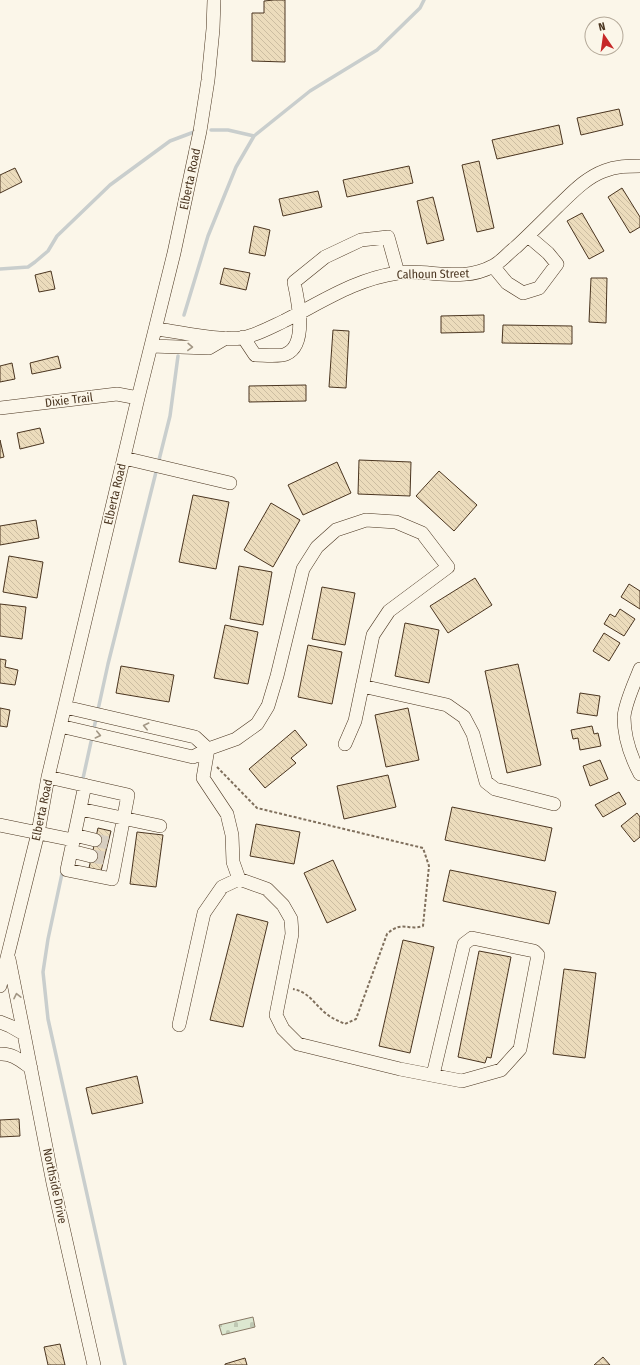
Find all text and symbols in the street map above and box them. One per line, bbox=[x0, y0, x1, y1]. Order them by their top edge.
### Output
north arrow bbox=[584, 16, 624, 56]
text: N bbox=[597, 20, 607, 34]
street label: Elberta Road bbox=[177, 147, 203, 211]
street label: Calhoun Street bbox=[397, 266, 469, 282]
one-way arrow bbox=[187, 343, 193, 351]
street label: Dixie Trail bbox=[44, 390, 94, 410]
street label: Elberta Road bbox=[101, 462, 129, 526]
one-way arrow bbox=[143, 722, 150, 730]
one-way arrow bbox=[95, 731, 101, 739]
street label: Elberta Road bbox=[29, 778, 55, 842]
one-way arrow bbox=[13, 993, 21, 999]
street label: Northside Drive bbox=[40, 1147, 70, 1225]

